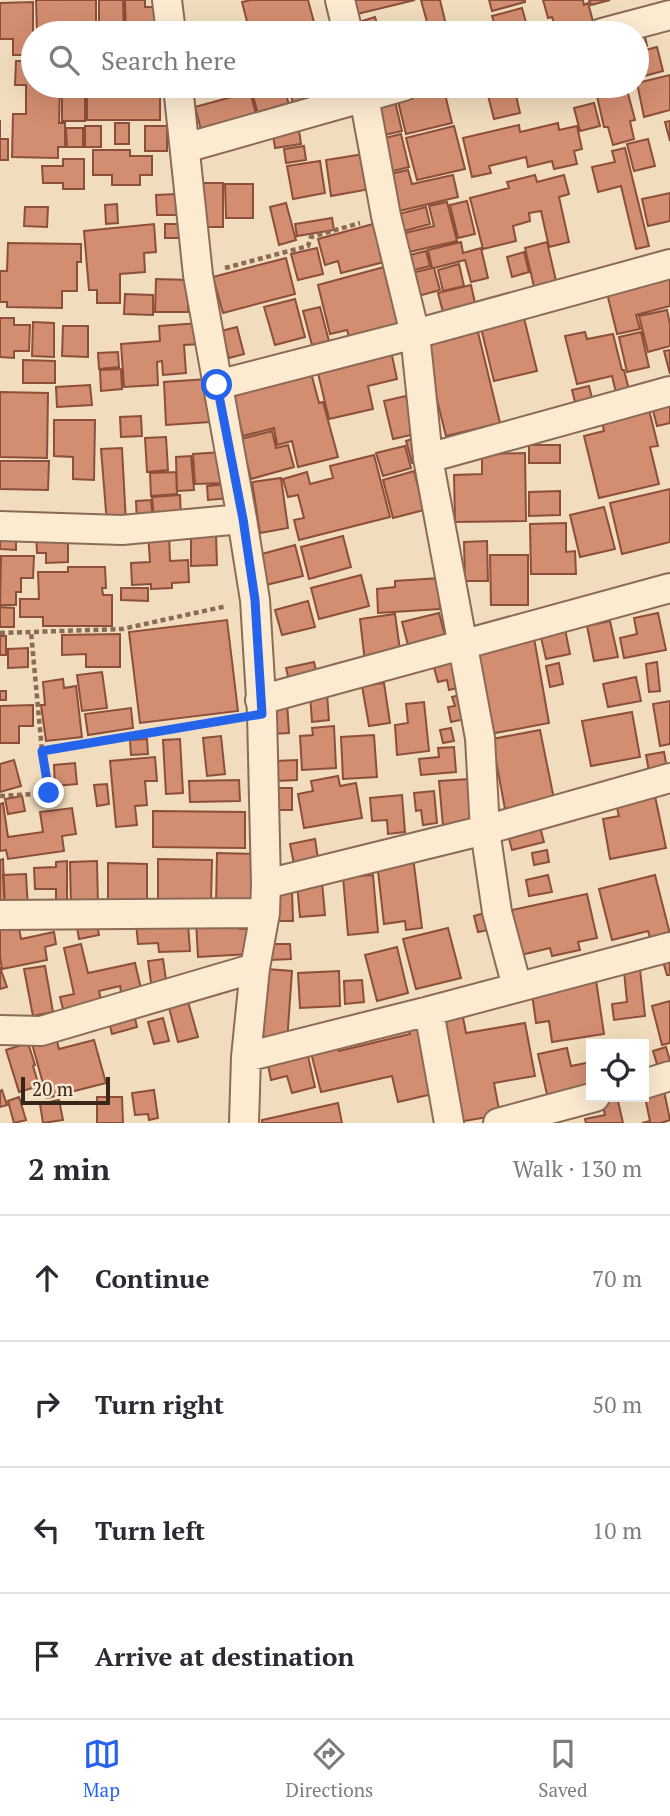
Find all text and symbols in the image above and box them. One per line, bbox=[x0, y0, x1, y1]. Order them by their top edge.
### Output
search box bbox=[21, 21, 649, 98]
icon: search bbox=[45, 41, 83, 79]
text: Search here bbox=[101, 43, 236, 77]
route start bbox=[201, 369, 232, 400]
route end bbox=[33, 777, 64, 808]
map controls bbox=[586, 1039, 649, 1102]
button: locate bbox=[586, 1039, 649, 1102]
scale bar bbox=[21, 1074, 110, 1106]
text: 20 m bbox=[32, 1076, 73, 1101]
text: 2 min bbox=[28, 1149, 110, 1189]
text: Walk · 130 m bbox=[513, 1153, 642, 1184]
icon: ahead bbox=[28, 1259, 66, 1297]
text: Continue bbox=[95, 1261, 209, 1295]
text: 70 m bbox=[592, 1263, 642, 1294]
icon: right bbox=[28, 1385, 66, 1423]
text: Turn right bbox=[95, 1387, 224, 1421]
text: 50 m bbox=[592, 1389, 642, 1420]
icon: left bbox=[28, 1511, 66, 1549]
text: Turn left bbox=[95, 1513, 205, 1547]
text: 10 m bbox=[592, 1515, 642, 1546]
icon: arrive bbox=[28, 1637, 66, 1675]
text: Arrive at destination bbox=[95, 1639, 354, 1673]
tab: Map bbox=[83, 1735, 121, 1802]
tab: Directions bbox=[286, 1735, 373, 1802]
tab: Saved bbox=[538, 1735, 587, 1802]

